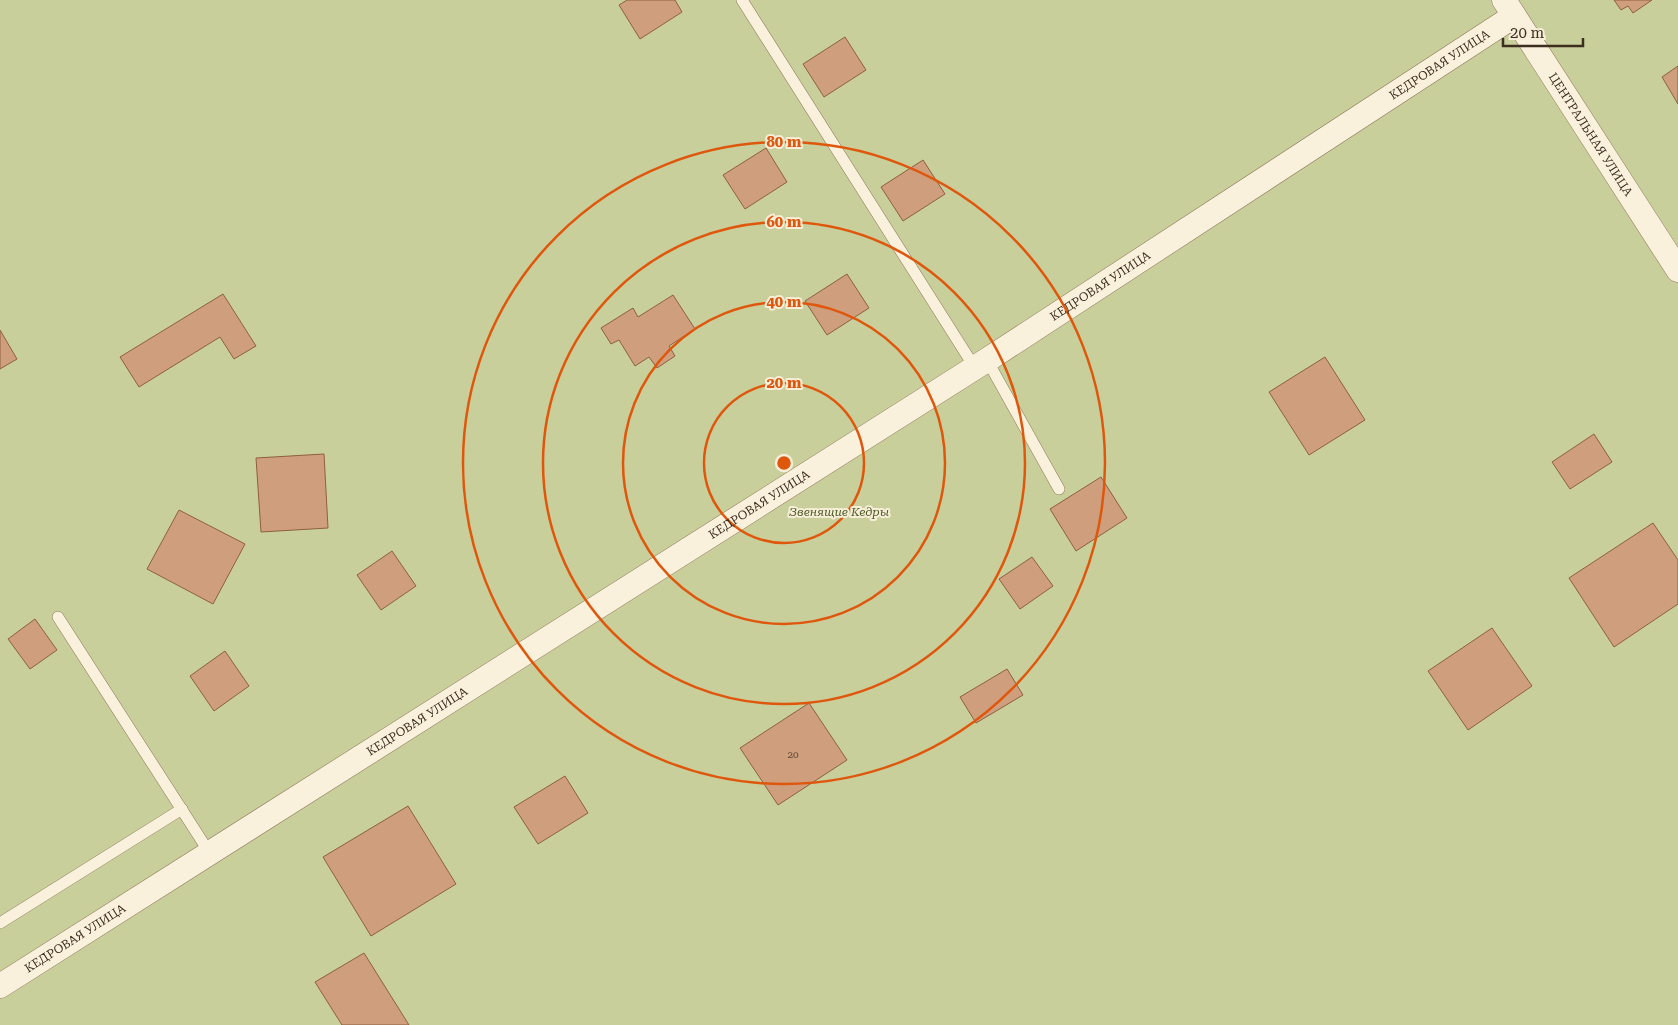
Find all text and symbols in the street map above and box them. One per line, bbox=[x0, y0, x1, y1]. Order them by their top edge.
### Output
scale bar bbox=[1503, 15, 1583, 47]
text: 20 m bbox=[1510, 24, 1545, 42]
street label: КЕДРОВАЯ УЛИЦА bbox=[1387, 27, 1493, 103]
street label: ЦЕНТРАЛЬНАЯ УЛИЦА bbox=[1546, 70, 1636, 199]
text: 80 m bbox=[766, 133, 802, 151]
text: 60 m bbox=[766, 213, 802, 231]
street label: КЕДРОВАЯ УЛИЦА bbox=[1047, 248, 1153, 324]
text: 40 m bbox=[766, 293, 802, 311]
text: 20 m bbox=[766, 374, 802, 392]
centre of rings bbox=[775, 454, 793, 472]
street label: КЕДРОВАЯ УЛИЦА bbox=[706, 467, 813, 542]
park label: Звенящие Кедры bbox=[789, 505, 889, 519]
street label: КЕДРОВАЯ УЛИЦА bbox=[364, 684, 471, 759]
house number: 20 bbox=[787, 749, 799, 760]
street label: КЕДРОВАЯ УЛИЦА bbox=[22, 901, 129, 976]

